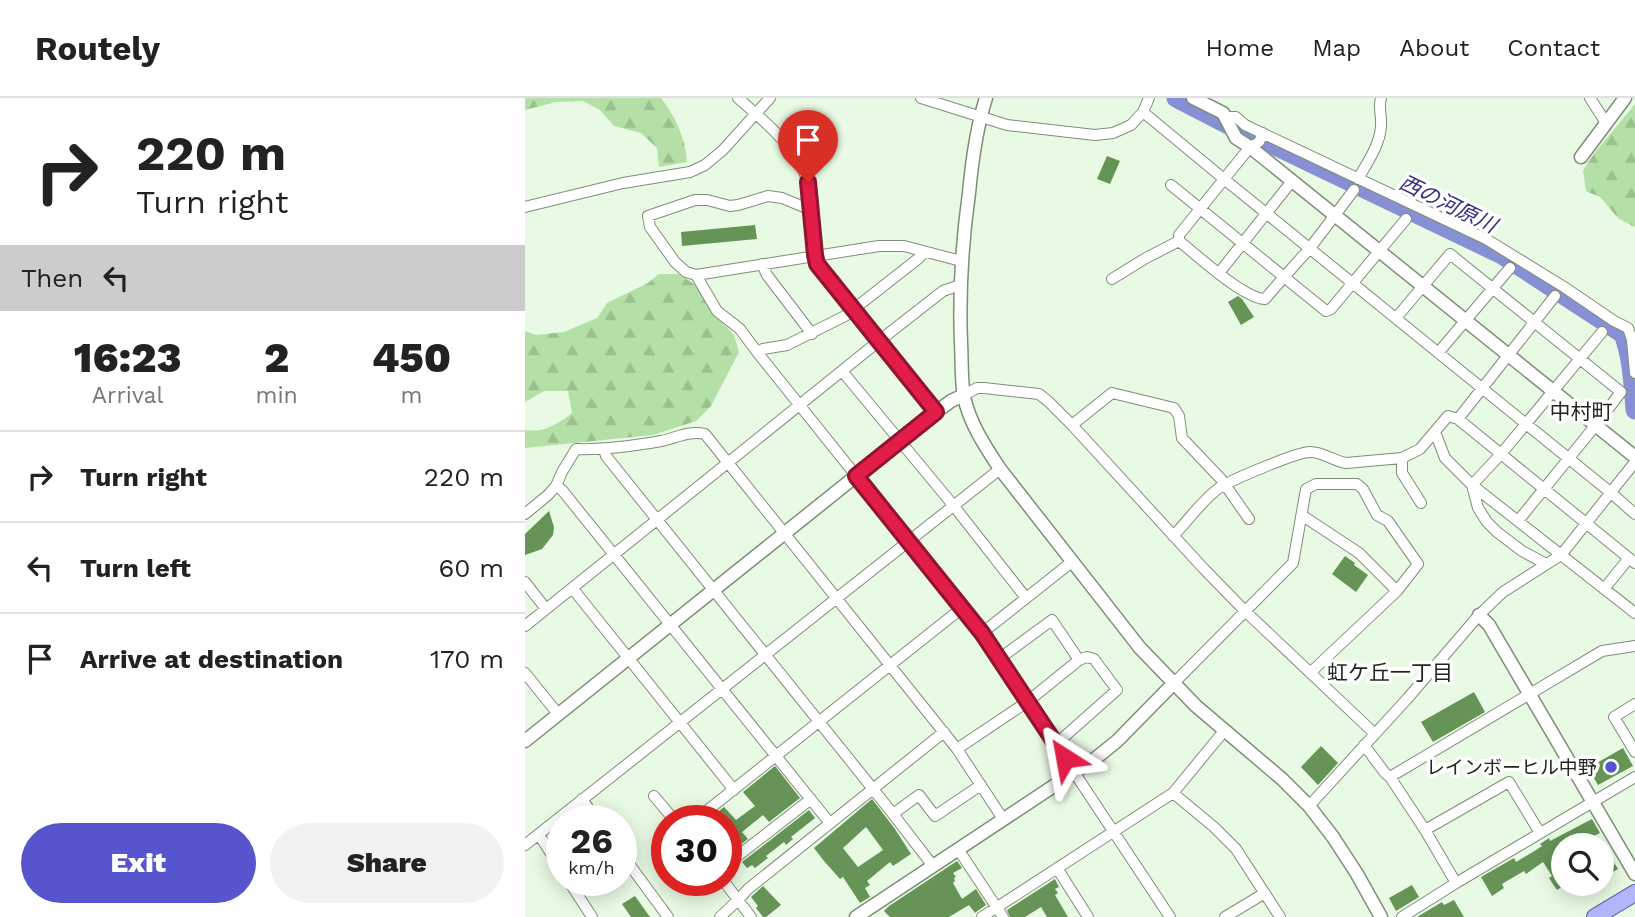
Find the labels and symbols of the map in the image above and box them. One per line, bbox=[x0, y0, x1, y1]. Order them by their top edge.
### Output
pin bbox=[778, 110, 838, 182]
water label: 西の河原川 bbox=[1396, 169, 1503, 239]
district label: 中村町 bbox=[1550, 399, 1613, 424]
district label: 虹ケ丘一丁目 bbox=[1327, 660, 1453, 685]
position arrow bbox=[1028, 721, 1102, 795]
place label: レインボーヒル中野 bbox=[1426, 756, 1597, 779]
marker: レインボーヒル中野 bbox=[1603, 759, 1619, 775]
speed limit sign: 30 bbox=[651, 805, 742, 896]

